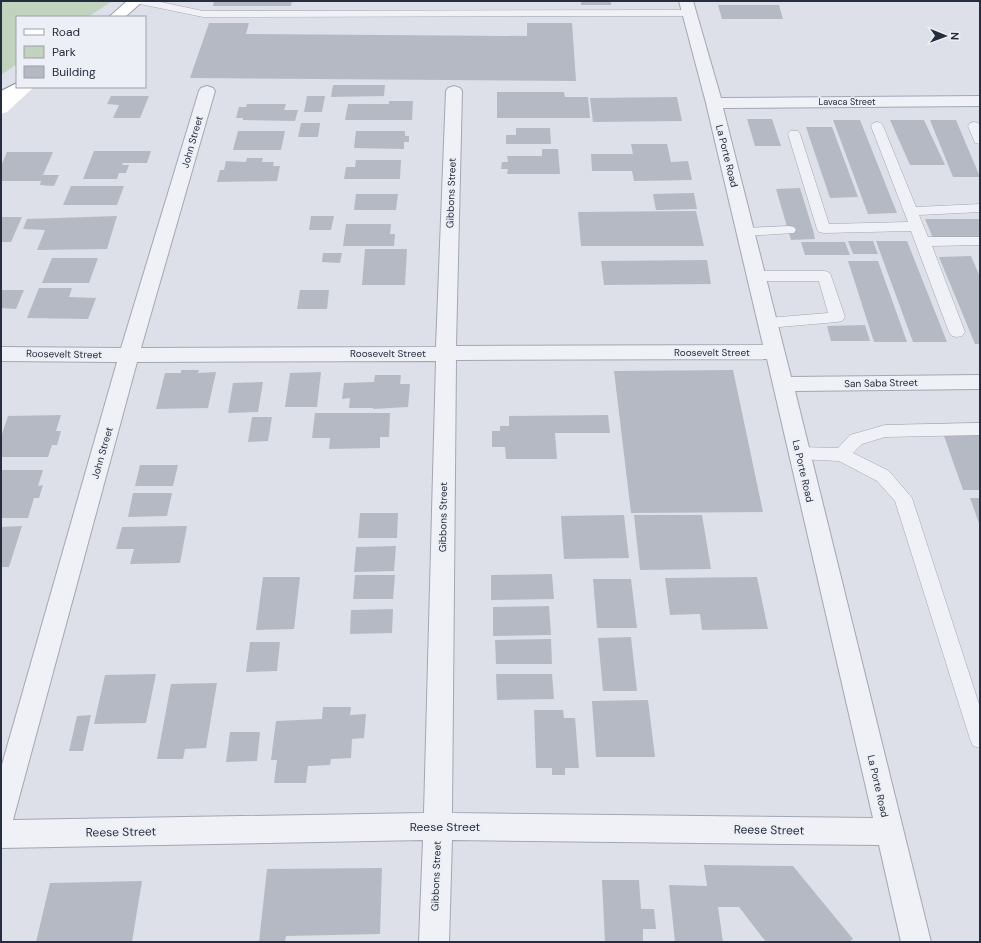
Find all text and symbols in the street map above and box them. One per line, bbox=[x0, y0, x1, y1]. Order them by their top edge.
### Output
legend bbox=[16, 16, 146, 88]
north arrow bbox=[925, 16, 965, 56]
text: Road bbox=[52, 24, 80, 40]
text: N bbox=[948, 32, 962, 40]
text: Park bbox=[52, 44, 76, 60]
text: Building bbox=[52, 64, 96, 80]
street label: Lavaca Street bbox=[819, 96, 876, 108]
street label: John Street bbox=[178, 114, 206, 169]
street label: La Porte Road bbox=[713, 123, 741, 189]
street label: Gibbons Street bbox=[443, 158, 459, 228]
street label: Roosevelt Street bbox=[674, 346, 750, 359]
street label: Roosevelt Street bbox=[26, 347, 102, 361]
street label: Roosevelt Street bbox=[350, 347, 426, 360]
street label: San Saba Street bbox=[844, 376, 918, 390]
street label: John Street bbox=[88, 425, 116, 480]
street label: La Porte Road bbox=[789, 438, 817, 504]
street label: Gibbons Street bbox=[436, 482, 450, 552]
street label: La Porte Road bbox=[864, 753, 892, 819]
street label: Reese Street bbox=[410, 819, 481, 835]
street label: Reese Street bbox=[734, 821, 805, 839]
street label: Reese Street bbox=[86, 823, 157, 841]
street label: Gibbons Street bbox=[428, 841, 444, 911]

